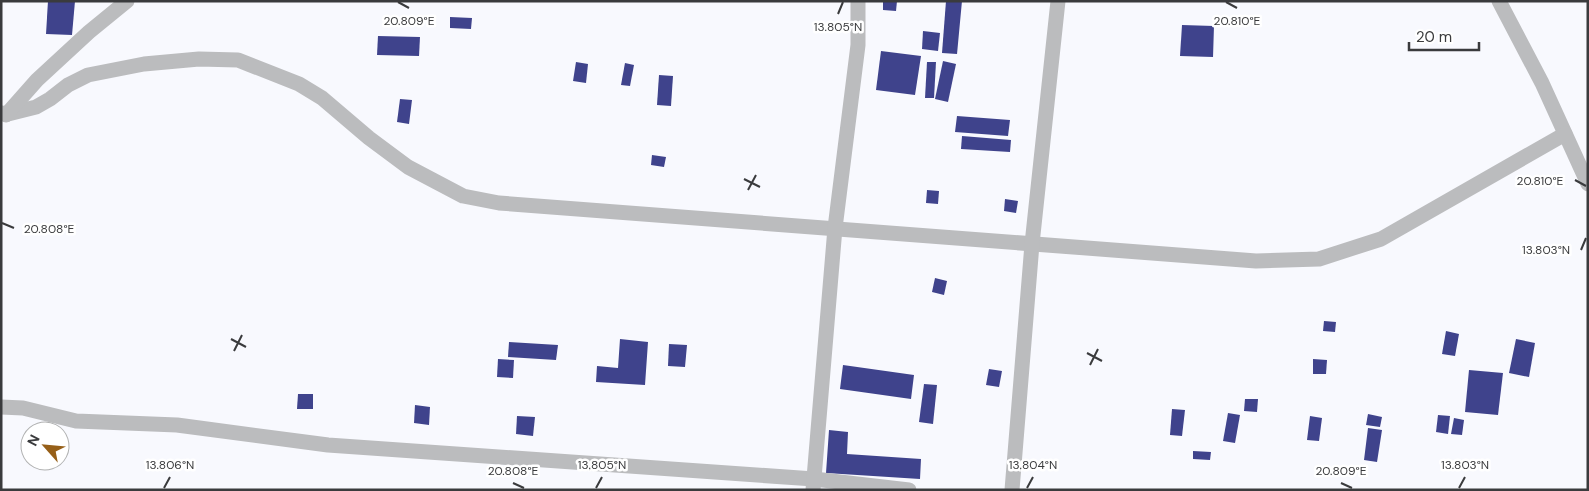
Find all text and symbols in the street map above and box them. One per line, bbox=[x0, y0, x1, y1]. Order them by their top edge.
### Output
text: 20.809°E bbox=[384, 13, 435, 29]
text: 20.810°E bbox=[1214, 13, 1261, 29]
text: 13.805°N bbox=[814, 19, 862, 35]
scale bar bbox=[1409, 20, 1479, 52]
text: 20 m bbox=[1416, 27, 1452, 47]
text: 20.810°E bbox=[1517, 173, 1564, 189]
text: 20.808°E bbox=[24, 221, 75, 237]
text: 13.803°N bbox=[1522, 242, 1570, 258]
north arrow bbox=[20, 421, 70, 471]
text: N bbox=[23, 431, 44, 449]
text: 13.806°N bbox=[146, 457, 194, 473]
text: 13.805°N bbox=[578, 457, 626, 473]
text: 13.804°N bbox=[1009, 457, 1057, 473]
text: 13.803°N bbox=[1441, 457, 1489, 473]
text: 20.808°E bbox=[488, 463, 539, 479]
text: 20.809°E bbox=[1316, 463, 1367, 479]

